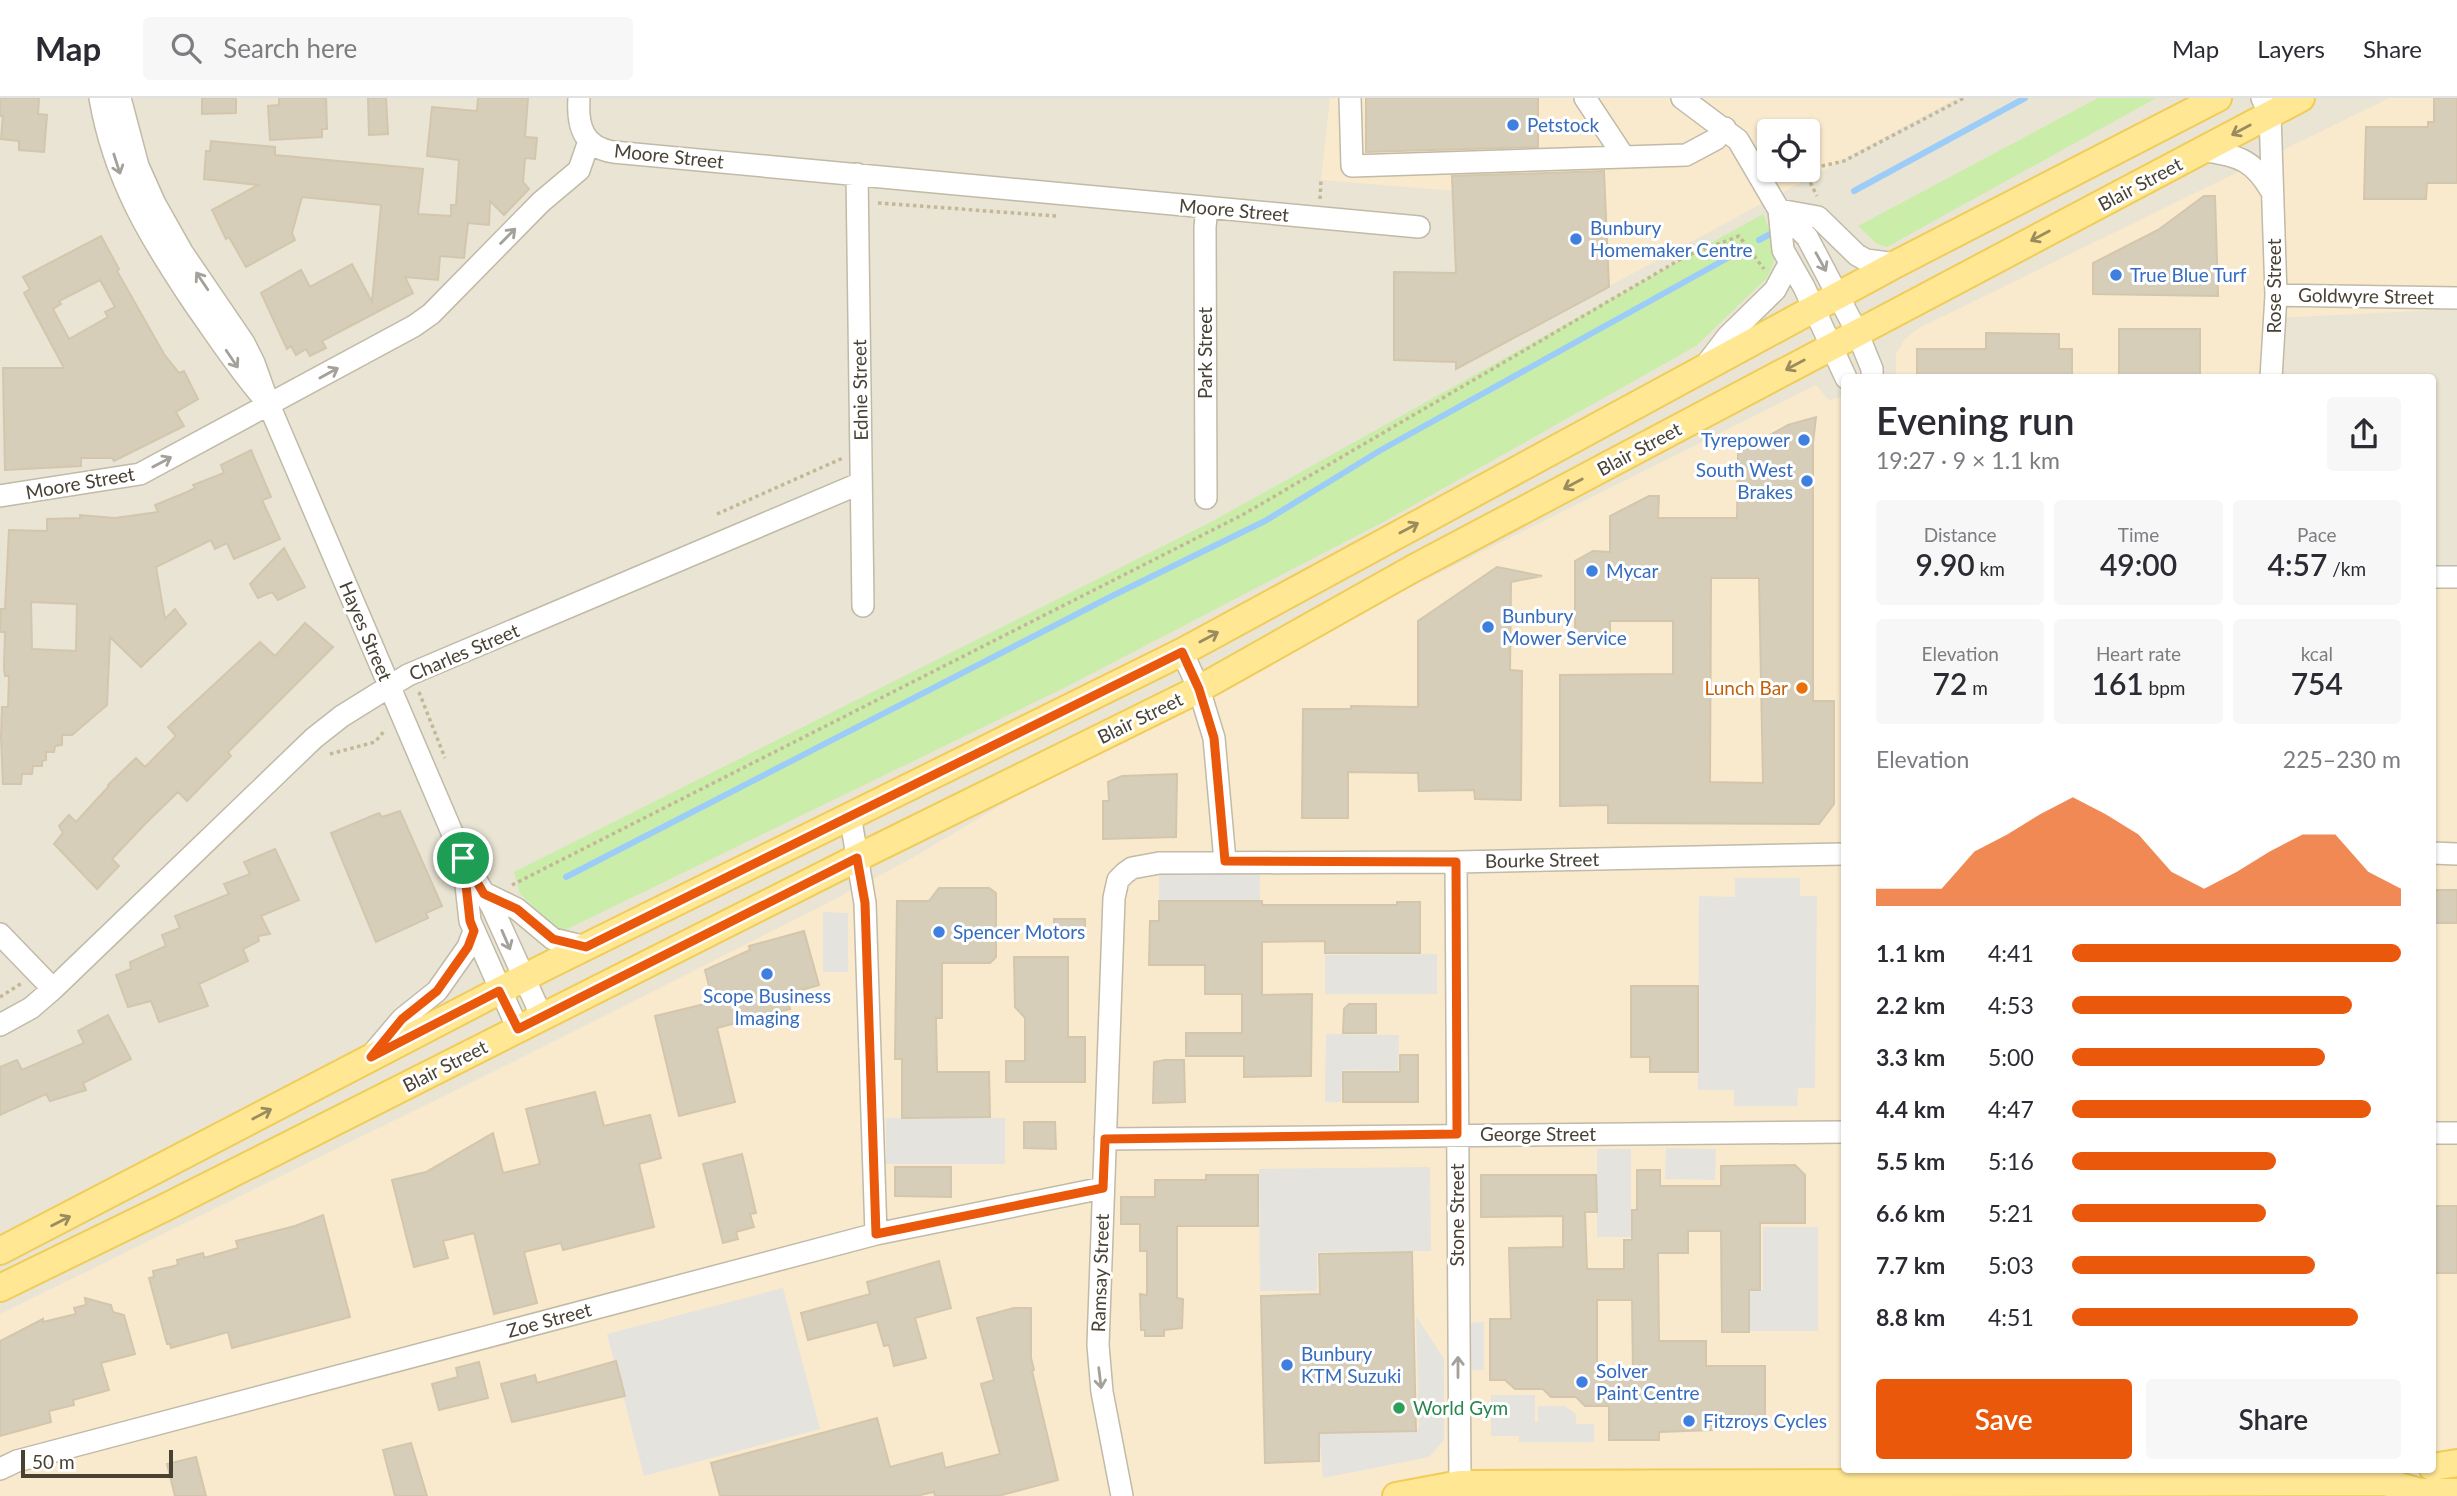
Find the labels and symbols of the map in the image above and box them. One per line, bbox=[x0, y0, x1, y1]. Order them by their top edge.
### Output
place label: Petstock bbox=[1527, 113, 1600, 136]
marker: Petstock bbox=[1505, 117, 1521, 133]
one-way arrow bbox=[2231, 124, 2252, 137]
street label: Moore Street bbox=[613, 138, 725, 173]
street label: Blair Street bbox=[2094, 152, 2186, 215]
one-way arrow bbox=[111, 153, 124, 175]
street label: Moore Street bbox=[1178, 193, 1290, 226]
place label: Bunbury Homemaker Centre bbox=[1590, 216, 1753, 261]
one-way arrow bbox=[500, 228, 517, 245]
one-way arrow bbox=[2030, 230, 2051, 244]
marker: Bunbury Homemaker Centre bbox=[1568, 231, 1584, 247]
street label: Rose Street bbox=[2262, 238, 2285, 334]
one-way arrow bbox=[1815, 251, 1829, 272]
place label: True Blue Turf bbox=[2130, 263, 2247, 286]
marker: True Blue Turf bbox=[2108, 267, 2124, 283]
one-way arrow bbox=[195, 272, 209, 291]
street label: Goldwyre Street bbox=[2298, 283, 2434, 308]
street label: Park Street bbox=[1193, 307, 1216, 399]
street label: Ednie Street bbox=[847, 339, 872, 441]
one-way arrow bbox=[225, 349, 240, 368]
one-way arrow bbox=[1785, 359, 1806, 372]
one-way arrow bbox=[319, 365, 339, 379]
street label: Blair Street bbox=[1593, 417, 1685, 480]
place label: Tyrepower bbox=[1701, 428, 1790, 451]
marker: Tyrepower bbox=[1796, 432, 1812, 448]
one-way arrow bbox=[151, 455, 171, 469]
place label: South West Brakes bbox=[1696, 458, 1793, 503]
street label: Moore Street bbox=[24, 462, 136, 503]
marker: South West Brakes bbox=[1799, 473, 1815, 489]
one-way arrow bbox=[1563, 478, 1584, 491]
one-way arrow bbox=[1398, 521, 1419, 535]
place label: Mycar bbox=[1606, 559, 1658, 582]
marker: Mycar bbox=[1584, 563, 1600, 579]
street label: Hayes Street bbox=[335, 577, 398, 684]
place label: Bunbury Mower Service bbox=[1502, 604, 1627, 649]
street label: Charles Street bbox=[405, 618, 522, 685]
marker: Bunbury Mower Service bbox=[1480, 619, 1496, 635]
one-way arrow bbox=[1198, 630, 1219, 643]
place label: Lunch Bar bbox=[1705, 676, 1788, 699]
marker: Lunch Bar bbox=[1794, 680, 1810, 696]
street label: Blair Street bbox=[1093, 687, 1186, 748]
pin bbox=[433, 828, 493, 888]
street label: Bourke Street bbox=[1485, 847, 1600, 872]
place label: Spencer Motors bbox=[953, 920, 1085, 943]
marker: Spencer Motors bbox=[931, 924, 947, 940]
one-way arrow bbox=[500, 929, 513, 950]
marker: Scope Business Imaging bbox=[759, 966, 775, 982]
place label: Scope Business Imaging bbox=[703, 984, 831, 1029]
street label: Blair Street bbox=[399, 1034, 491, 1097]
one-way arrow bbox=[251, 1107, 272, 1120]
street label: George Street bbox=[1480, 1122, 1596, 1145]
street label: Stone Street bbox=[1445, 1163, 1468, 1266]
one-way arrow bbox=[50, 1213, 71, 1227]
street label: Ramsay Street bbox=[1086, 1213, 1113, 1333]
street label: Zoe Street bbox=[504, 1297, 594, 1342]
place label: Bunbury KTM Suzuki bbox=[1301, 1342, 1401, 1387]
one-way arrow bbox=[1451, 1356, 1465, 1379]
marker: Bunbury KTM Suzuki bbox=[1279, 1357, 1295, 1373]
place label: Solver Paint Centre bbox=[1596, 1359, 1700, 1404]
one-way arrow bbox=[1094, 1366, 1107, 1389]
marker: Solver Paint Centre bbox=[1574, 1374, 1590, 1390]
place label: World Gym bbox=[1413, 1396, 1508, 1419]
marker: World Gym bbox=[1391, 1400, 1407, 1416]
place label: Fitzroys Cycles bbox=[1703, 1409, 1827, 1432]
marker: Fitzroys Cycles bbox=[1681, 1413, 1697, 1429]
scale bar bbox=[21, 1447, 173, 1479]

